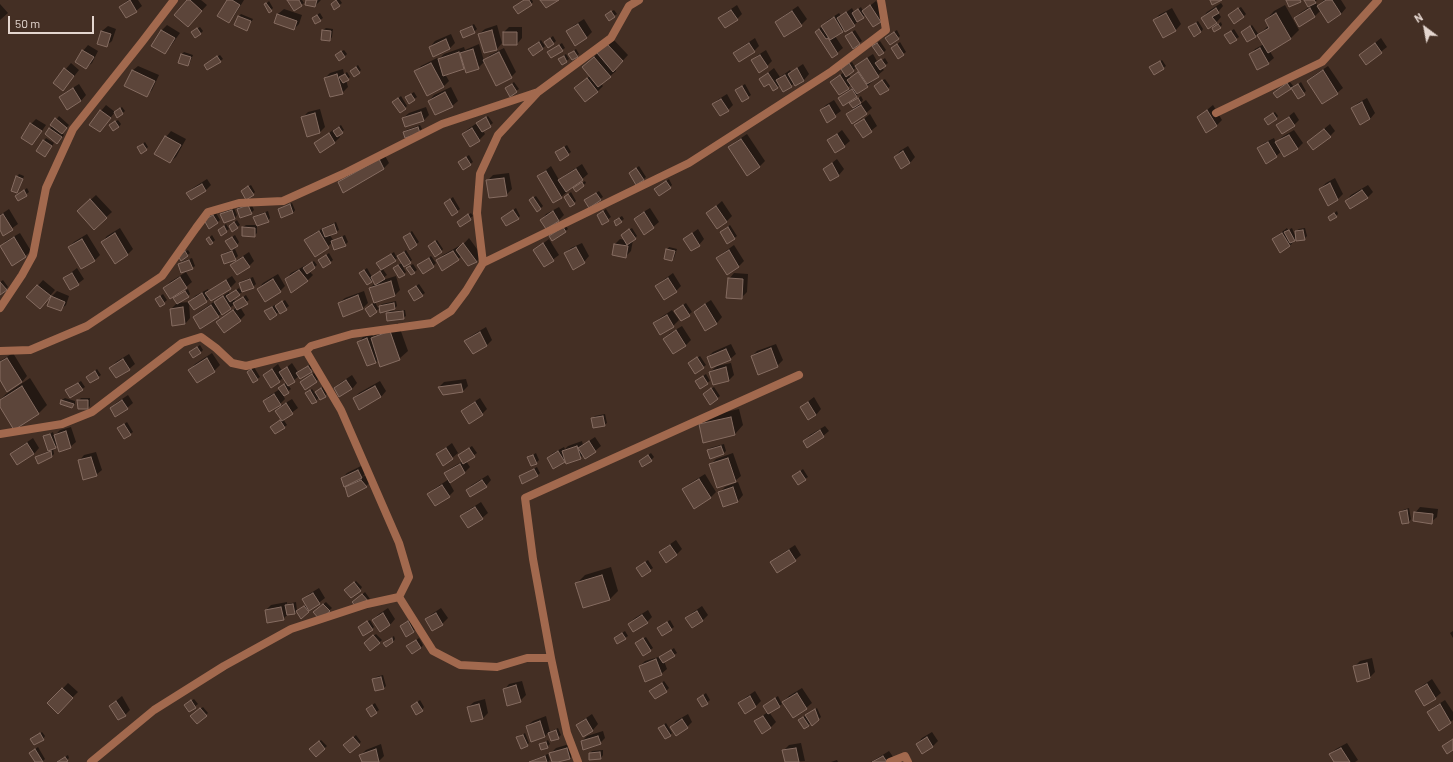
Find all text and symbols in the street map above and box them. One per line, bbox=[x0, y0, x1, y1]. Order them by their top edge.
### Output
scale bar bbox=[10, 8, 96, 34]
north arrow bbox=[1405, 8, 1445, 48]
text: N bbox=[1412, 10, 1425, 25]
text: 50 m bbox=[15, 16, 40, 30]

